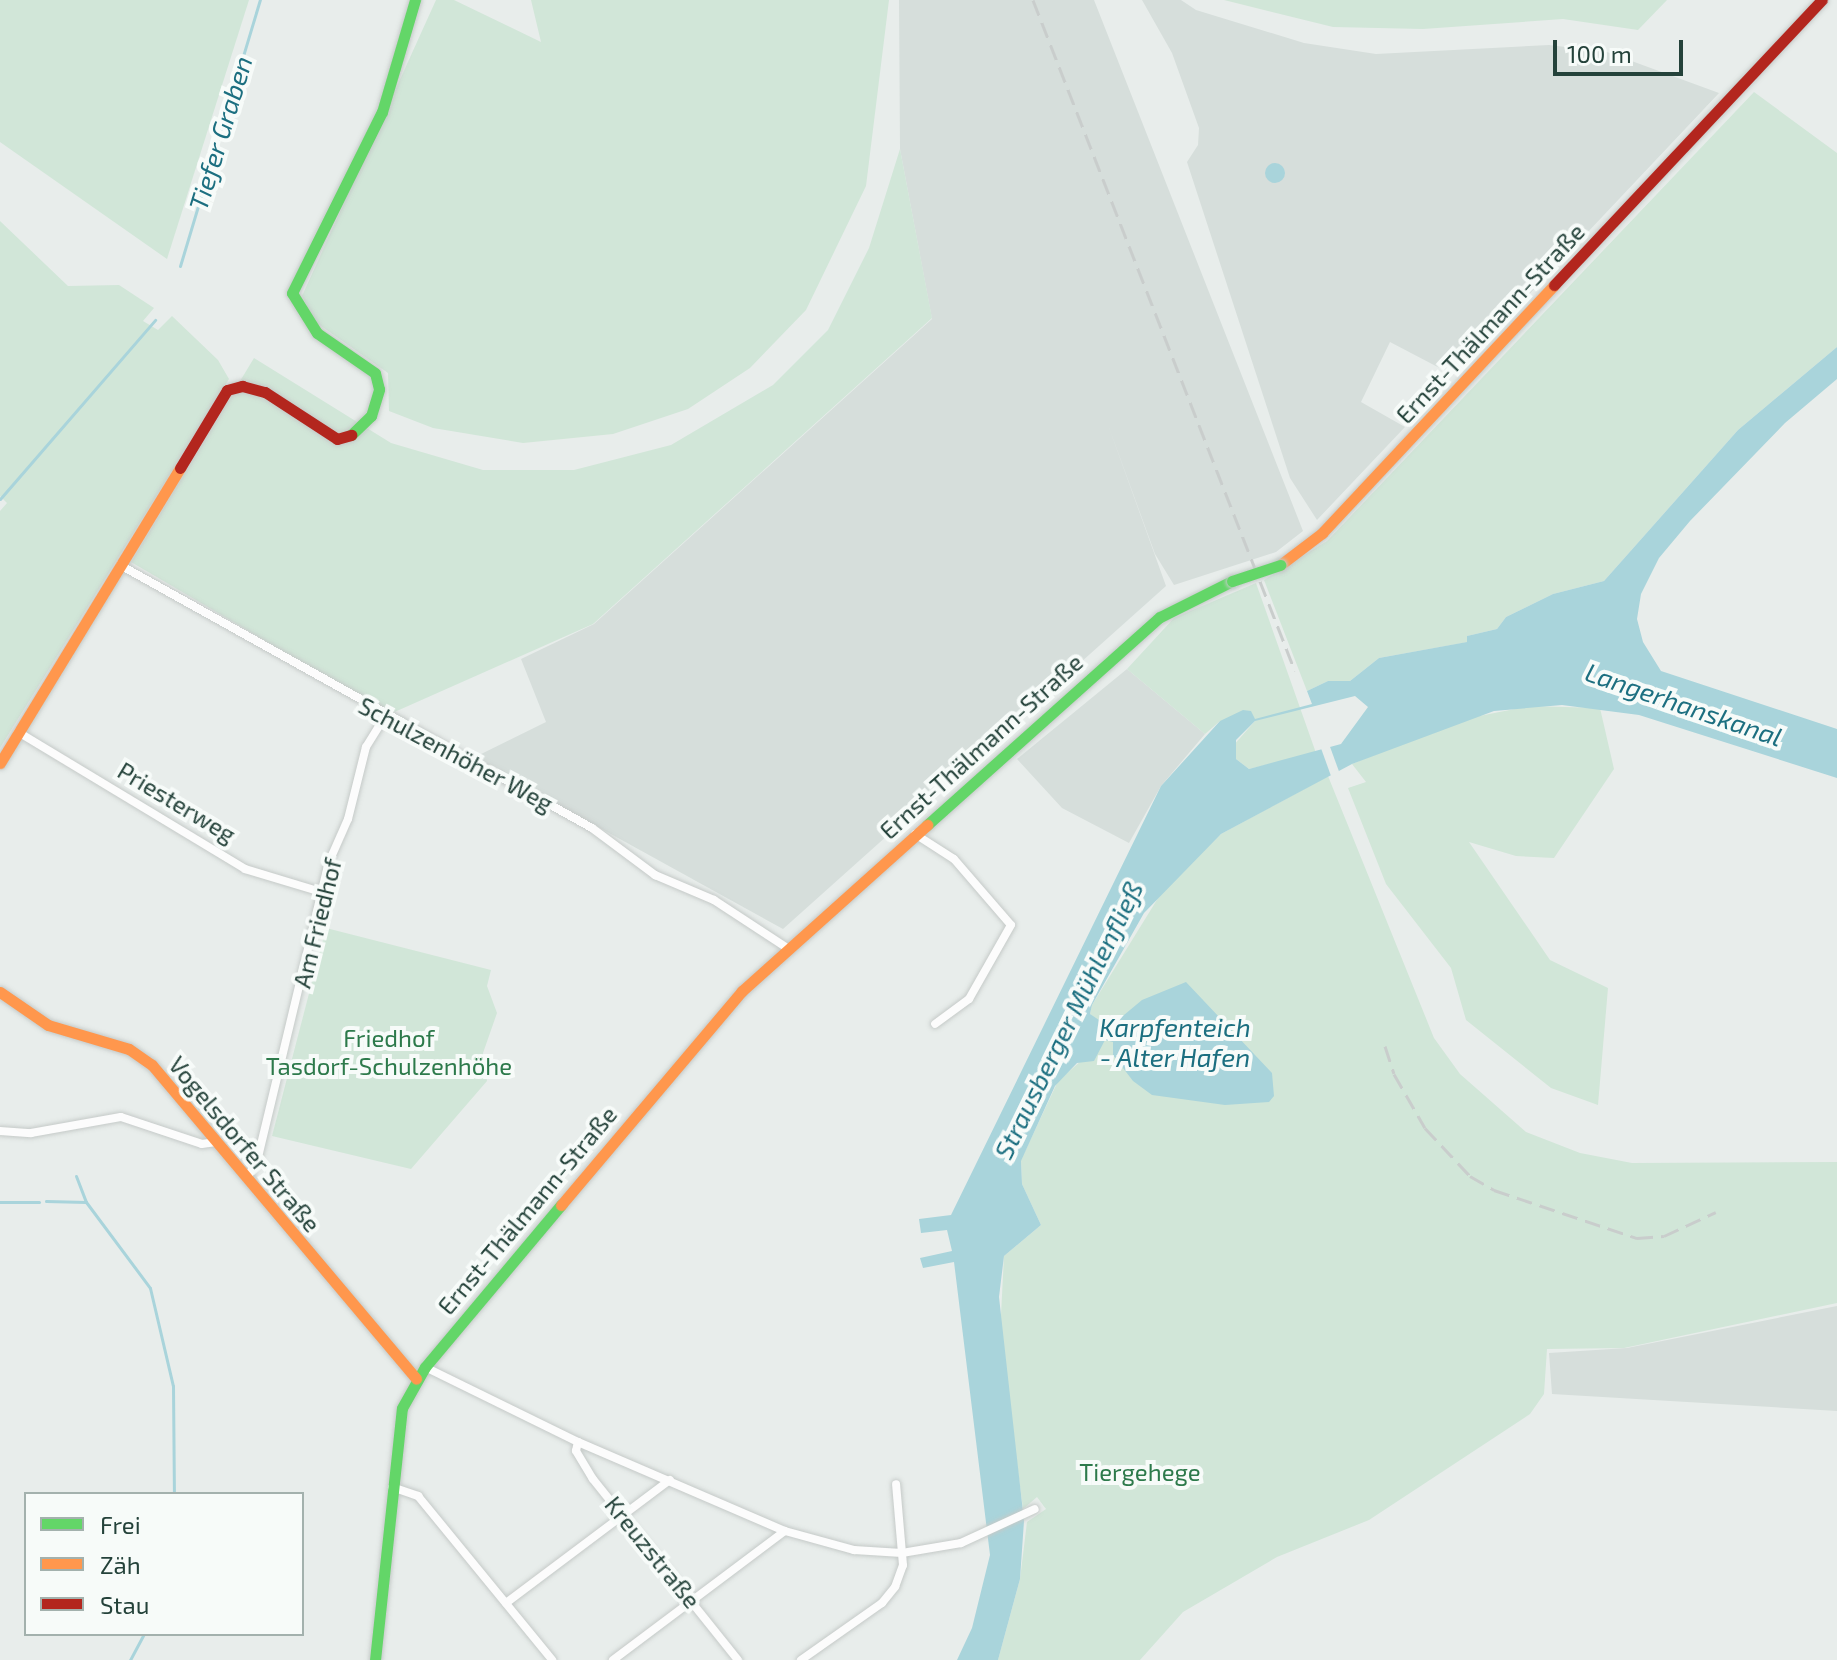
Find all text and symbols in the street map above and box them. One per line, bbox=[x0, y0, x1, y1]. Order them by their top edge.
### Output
scale bar bbox=[1557, 24, 1687, 74]
text: 100 m bbox=[1567, 39, 1632, 68]
water label: Tiefer Graben bbox=[182, 52, 258, 214]
street label: Ernst-Thälmann-Straße bbox=[1390, 217, 1590, 429]
street label: Ernst-Thälmann-Straße bbox=[874, 647, 1088, 845]
water label: Langerhanskanal bbox=[1581, 656, 1787, 752]
street label: Schulzenhöher Weg bbox=[353, 690, 559, 818]
street label: Priesterweg bbox=[113, 756, 241, 848]
street label: Am Friedhof bbox=[287, 855, 347, 991]
water label: Strausberger Mühlenfließ bbox=[987, 876, 1149, 1164]
water label: Karpfenteich - Alter Hafen bbox=[1099, 1011, 1251, 1072]
park label: Friedhof Tasdorf-Schulzenhöhe bbox=[266, 1024, 512, 1080]
street label: Vogelsdorfer Straße bbox=[163, 1050, 327, 1238]
street label: Ernst-Thälmann-Straße bbox=[431, 1100, 623, 1320]
park label: Tiergehege bbox=[1079, 1458, 1201, 1486]
street label: Kreuzstraße bbox=[599, 1490, 707, 1614]
legend bbox=[24, 1492, 304, 1636]
text: Frei bbox=[100, 1510, 141, 1539]
text: Zäh bbox=[100, 1550, 141, 1579]
text: Stau bbox=[100, 1590, 149, 1619]

